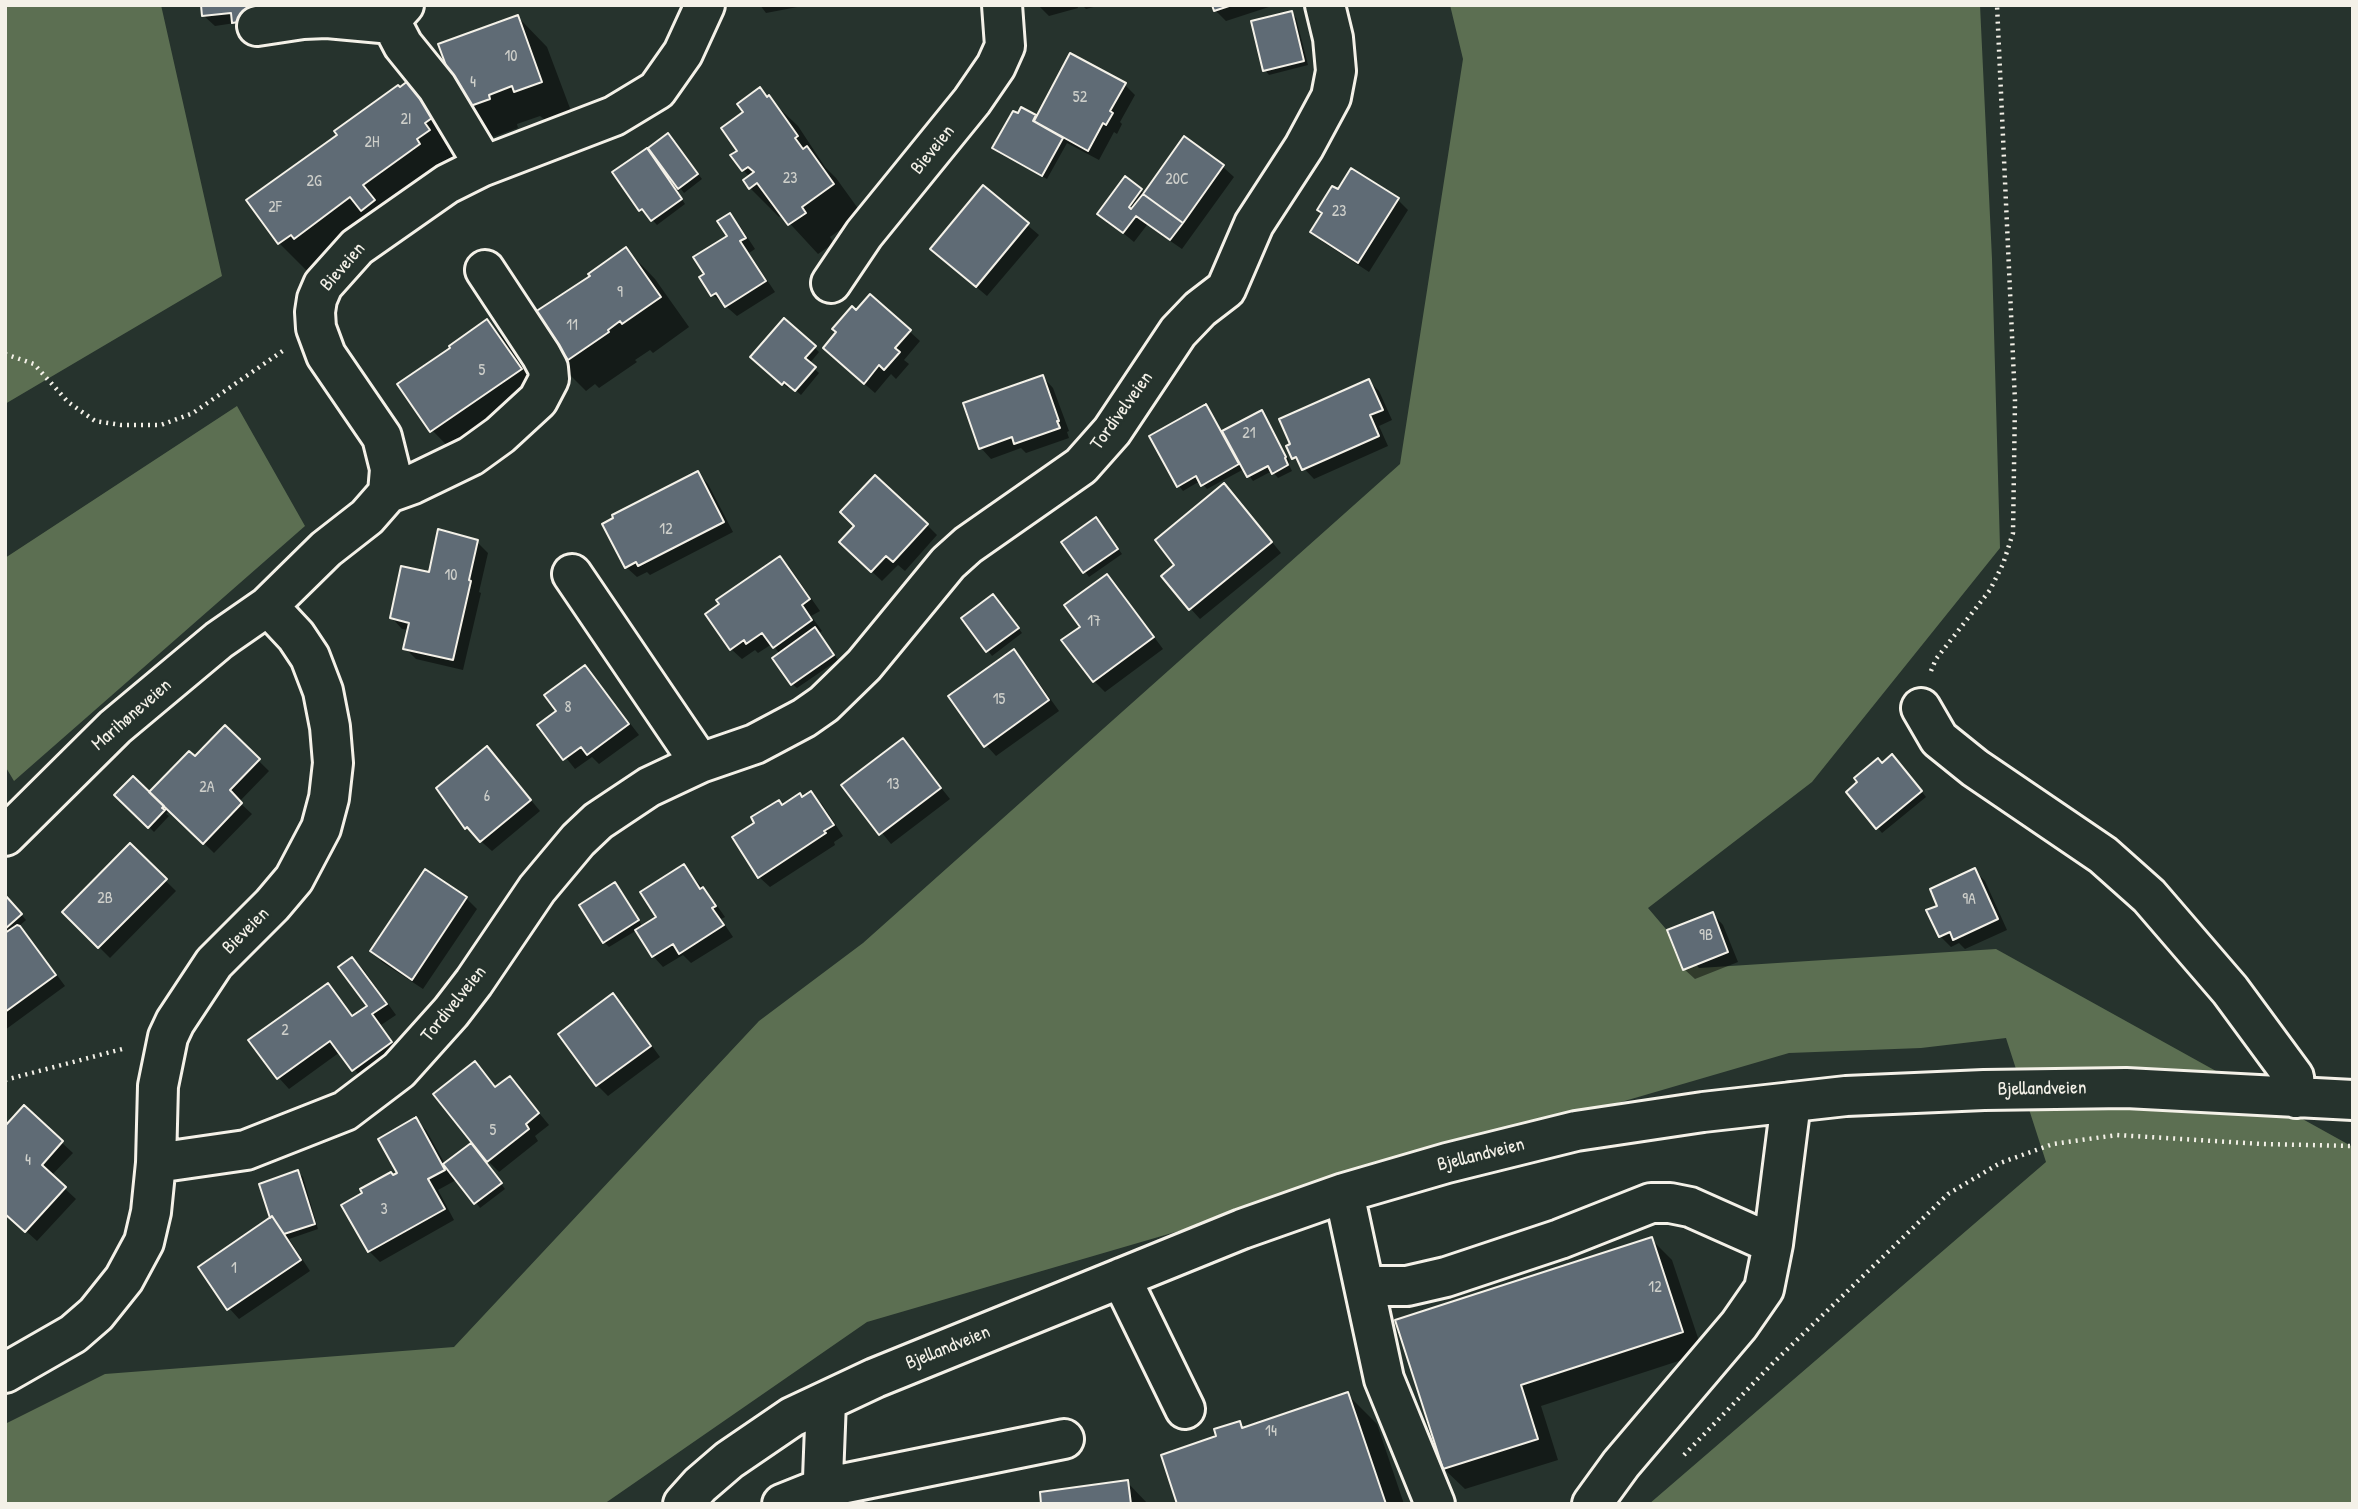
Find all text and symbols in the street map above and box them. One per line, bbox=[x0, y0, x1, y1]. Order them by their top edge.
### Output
house number: 10 bbox=[505, 47, 517, 67]
house number: 4 bbox=[470, 73, 476, 93]
house number: 52 bbox=[1073, 88, 1087, 108]
house number: 2I bbox=[400, 110, 412, 130]
street label: Bieveien bbox=[906, 121, 960, 179]
house number: 2H bbox=[365, 133, 379, 153]
house number: 23 bbox=[783, 169, 797, 189]
house number: 20C bbox=[1165, 170, 1189, 190]
house number: 2G bbox=[306, 172, 322, 192]
house number: 2F bbox=[268, 198, 282, 218]
house number: 23 bbox=[1332, 202, 1346, 222]
street label: Bieveien bbox=[316, 238, 370, 296]
house number: 9 bbox=[617, 283, 623, 303]
house number: 11 bbox=[566, 316, 578, 336]
house number: 5 bbox=[479, 361, 485, 381]
street label: Tordivelveien bbox=[1086, 367, 1158, 455]
house number: 21 bbox=[1242, 424, 1256, 444]
house number: 12 bbox=[659, 520, 673, 540]
house number: 10 bbox=[445, 566, 457, 586]
house number: 17 bbox=[1087, 612, 1101, 632]
street label: Marihøneveien bbox=[88, 674, 176, 756]
house number: 15 bbox=[993, 690, 1005, 710]
house number: 8 bbox=[565, 698, 571, 718]
house number: 13 bbox=[887, 775, 899, 795]
house number: 2A bbox=[199, 778, 215, 798]
house number: 6 bbox=[484, 787, 490, 807]
house number: 2B bbox=[97, 889, 113, 909]
house number: 9A bbox=[1962, 890, 1976, 910]
street label: Bieveien bbox=[218, 903, 274, 959]
house number: 9B bbox=[1699, 926, 1713, 946]
street label: Tordivelveien bbox=[416, 961, 492, 1047]
house number: 2 bbox=[281, 1021, 289, 1041]
street label: Bjellandveien bbox=[1997, 1077, 2087, 1101]
house number: 5 bbox=[490, 1121, 496, 1141]
street label: Bjellandveien bbox=[1435, 1133, 1527, 1177]
house number: 4 bbox=[25, 1151, 31, 1171]
house number: 3 bbox=[380, 1200, 388, 1220]
house number: 1 bbox=[231, 1259, 237, 1279]
house number: 12 bbox=[1648, 1278, 1662, 1298]
street label: Bjellandveien bbox=[903, 1321, 993, 1375]
house number: 14 bbox=[1265, 1422, 1277, 1442]

